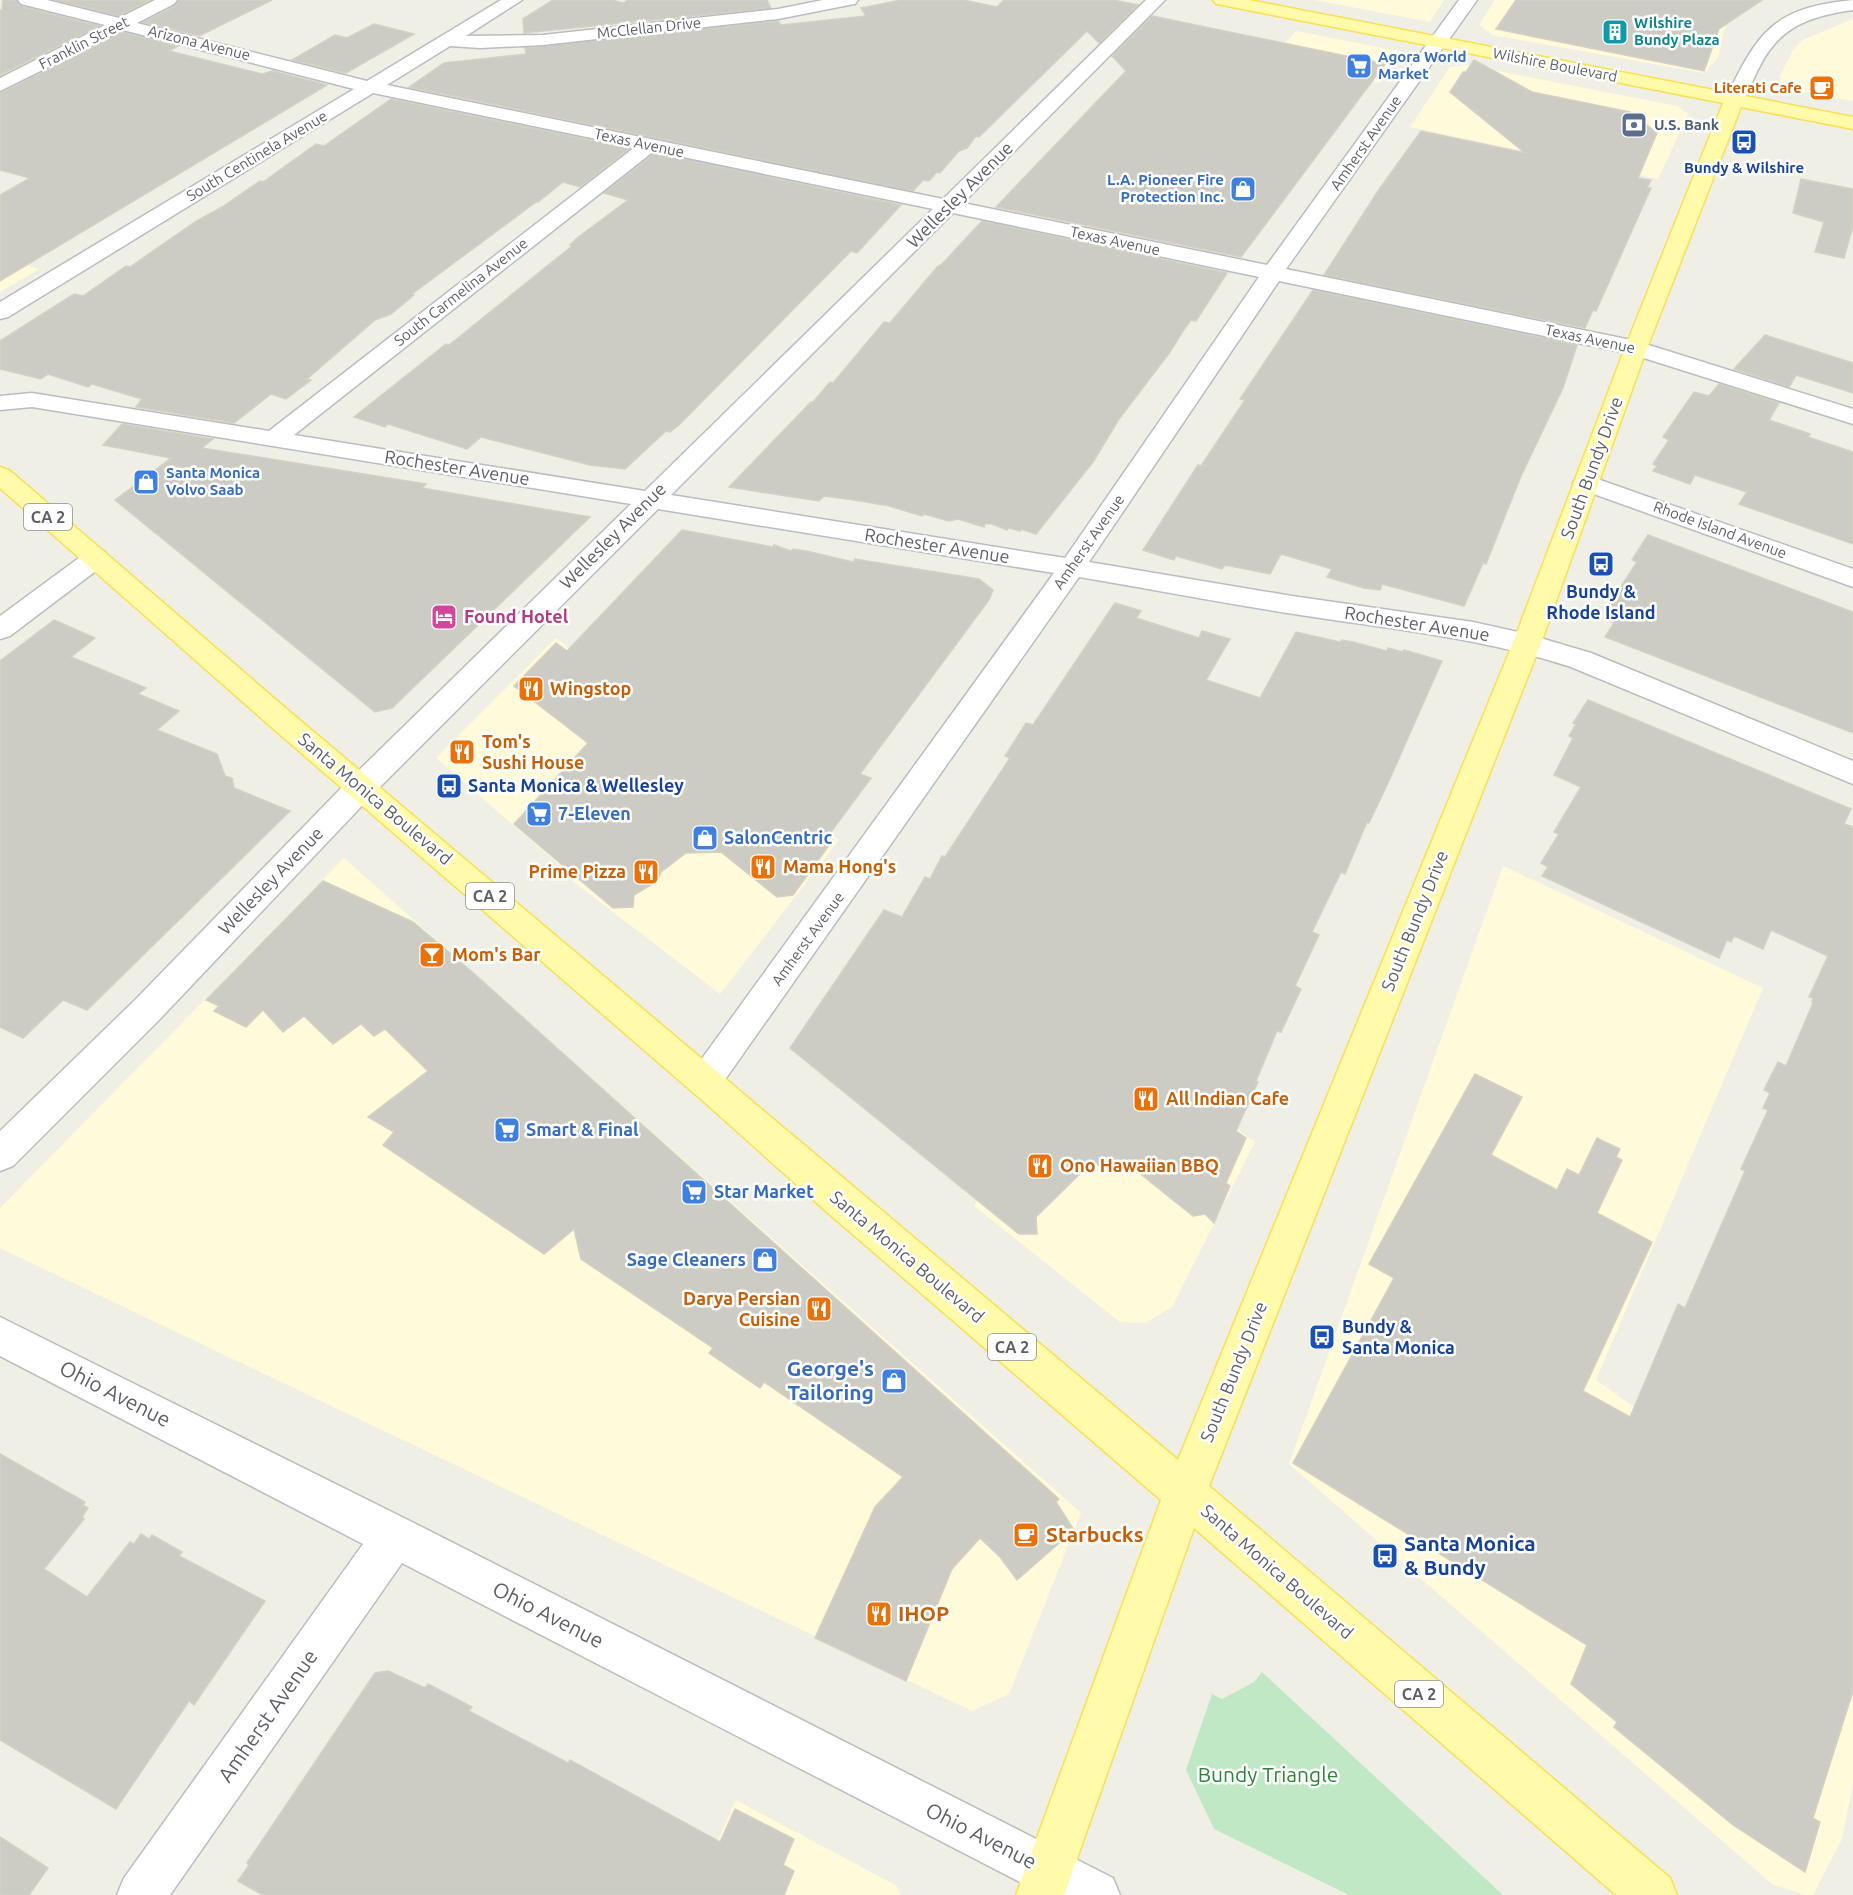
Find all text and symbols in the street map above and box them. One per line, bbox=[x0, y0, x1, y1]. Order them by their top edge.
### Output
street label: Franklin Street bbox=[36, 13, 132, 73]
street label: McClellan Drive bbox=[596, 14, 702, 41]
place label: Wilshire Bundy Plaza bbox=[1634, 14, 1720, 48]
building icon: Wilshire Bundy Plaza bbox=[1600, 17, 1630, 47]
street label: Arizona Avenue bbox=[146, 22, 252, 63]
street label: Wilshire Boulevard bbox=[1491, 44, 1619, 85]
place label: Agora World Market bbox=[1378, 48, 1466, 82]
supermarket icon: Agora World Market bbox=[1344, 51, 1374, 81]
cafe icon: Literati Cafe bbox=[1807, 73, 1837, 103]
place label: Literati Cafe bbox=[1714, 79, 1802, 96]
street label: Amherst Avenue bbox=[1327, 92, 1405, 193]
street label: South Centinela Avenue bbox=[183, 107, 330, 204]
bank icon: U.S. Bank bbox=[1619, 110, 1649, 140]
place label: U.S. Bank bbox=[1654, 116, 1720, 133]
street label: Texas Avenue bbox=[593, 125, 686, 160]
bus stop icon: Bundy & Wilshire bbox=[1729, 127, 1759, 157]
street label: Wellesley Avenue bbox=[902, 137, 1016, 251]
place label: Bundy & Wilshire bbox=[1684, 159, 1804, 176]
place label: L.A. Pioneer Fire Protection Inc. bbox=[1107, 171, 1224, 205]
shop icon: L.A. Pioneer Fire Protection Inc. bbox=[1228, 174, 1258, 204]
street label: Texas Avenue bbox=[1069, 223, 1162, 258]
street label: South Carmelina Avenue bbox=[391, 234, 531, 349]
street label: Texas Avenue bbox=[1544, 321, 1637, 356]
street label: South Bundy Drive bbox=[1556, 394, 1626, 541]
street label: Rochester Avenue bbox=[383, 446, 531, 488]
place label: Santa Monica Volvo Saab bbox=[166, 464, 260, 498]
shop icon: Santa Monica Volvo Saab bbox=[131, 467, 161, 497]
street label: Wellesley Avenue bbox=[555, 478, 669, 592]
street label: Amherst Avenue bbox=[1050, 491, 1128, 592]
street label: Rhode Island Avenue bbox=[1651, 498, 1789, 562]
road number: CA 2 bbox=[24, 504, 72, 530]
street label: Rochester Avenue bbox=[863, 524, 1011, 566]
bus stop icon: Bundy & Rhode Island bbox=[1586, 549, 1616, 579]
place label: Bundy & Rhode Island bbox=[1546, 581, 1656, 622]
hotel icon: Found Hotel bbox=[429, 602, 459, 632]
street label: Rochester Avenue bbox=[1343, 602, 1491, 644]
place label: Found Hotel bbox=[464, 606, 569, 626]
restaurant icon: Wingstop bbox=[516, 674, 546, 704]
place label: Wingstop bbox=[550, 678, 631, 698]
street label: Santa Monica Boulevard bbox=[295, 728, 456, 868]
place label: Tom's Sushi House bbox=[482, 731, 584, 772]
restaurant icon: Tom's Sushi House bbox=[447, 737, 477, 767]
bus stop icon: Santa Monica & Wellesley bbox=[434, 771, 464, 801]
place label: Santa Monica & Wellesley bbox=[468, 775, 684, 795]
supermarket icon: 7-Eleven bbox=[524, 799, 554, 829]
place label: 7-Eleven bbox=[558, 803, 631, 823]
street label: Wellesley Avenue bbox=[214, 822, 327, 938]
shop icon: SalonCentric bbox=[690, 823, 720, 853]
place label: SalonCentric bbox=[724, 827, 832, 847]
street label: South Bundy Drive bbox=[1377, 848, 1451, 994]
restaurant icon: Mama Hong's bbox=[748, 852, 778, 882]
place label: Mama Hong's bbox=[783, 856, 896, 876]
restaurant icon: Prime Pizza bbox=[631, 857, 661, 887]
place label: Prime Pizza bbox=[528, 861, 626, 881]
road number: CA 2 bbox=[466, 883, 514, 909]
street label: Amherst Avenue bbox=[768, 889, 847, 989]
bar icon: Mom's Bar bbox=[417, 940, 447, 970]
place label: Mom's Bar bbox=[452, 944, 541, 964]
restaurant icon: All Indian Cafe bbox=[1131, 1084, 1161, 1114]
place label: All Indian Cafe bbox=[1166, 1088, 1289, 1108]
supermarket icon: Smart & Final bbox=[492, 1115, 522, 1145]
place label: Smart & Final bbox=[526, 1119, 639, 1139]
restaurant icon: Ono Hawaiian BBQ bbox=[1025, 1151, 1055, 1181]
place label: Ono Hawaiian BBQ bbox=[1060, 1155, 1219, 1175]
supermarket icon: Star Market bbox=[679, 1177, 709, 1207]
place label: Star Market bbox=[714, 1181, 814, 1201]
street label: Santa Monica Boulevard bbox=[827, 1186, 988, 1326]
shop icon: Sage Cleaners bbox=[750, 1245, 780, 1275]
place label: Sage Cleaners bbox=[627, 1249, 746, 1269]
place label: Darya Persian Cuisine bbox=[683, 1288, 800, 1329]
restaurant icon: Darya Persian Cuisine bbox=[804, 1294, 834, 1324]
street label: South Bundy Drive bbox=[1196, 1299, 1270, 1445]
place label: Bundy & Santa Monica bbox=[1342, 1316, 1455, 1357]
bus stop icon: Bundy & Santa Monica bbox=[1307, 1322, 1337, 1352]
road number: CA 2 bbox=[988, 1334, 1036, 1360]
street label: Ohio Avenue bbox=[56, 1355, 175, 1431]
place label: George's Tailoring bbox=[787, 1356, 874, 1404]
shop icon: George's Tailoring bbox=[879, 1366, 909, 1396]
street label: Santa Monica Boulevard bbox=[1198, 1500, 1357, 1642]
cafe icon: Starbucks bbox=[1011, 1520, 1041, 1550]
place label: Starbucks bbox=[1046, 1522, 1144, 1546]
place label: Santa Monica & Bundy bbox=[1404, 1531, 1536, 1579]
bus stop icon: Santa Monica & Bundy bbox=[1370, 1541, 1400, 1571]
street label: Ohio Avenue bbox=[489, 1576, 608, 1652]
restaurant icon: IHOP bbox=[864, 1599, 894, 1629]
place label: IHOP bbox=[898, 1601, 949, 1625]
street label: Amherst Avenue bbox=[213, 1645, 322, 1786]
road number: CA 2 bbox=[1395, 1681, 1443, 1707]
park label: Bundy Triangle bbox=[1198, 1762, 1338, 1786]
street label: Ohio Avenue bbox=[922, 1797, 1041, 1873]

